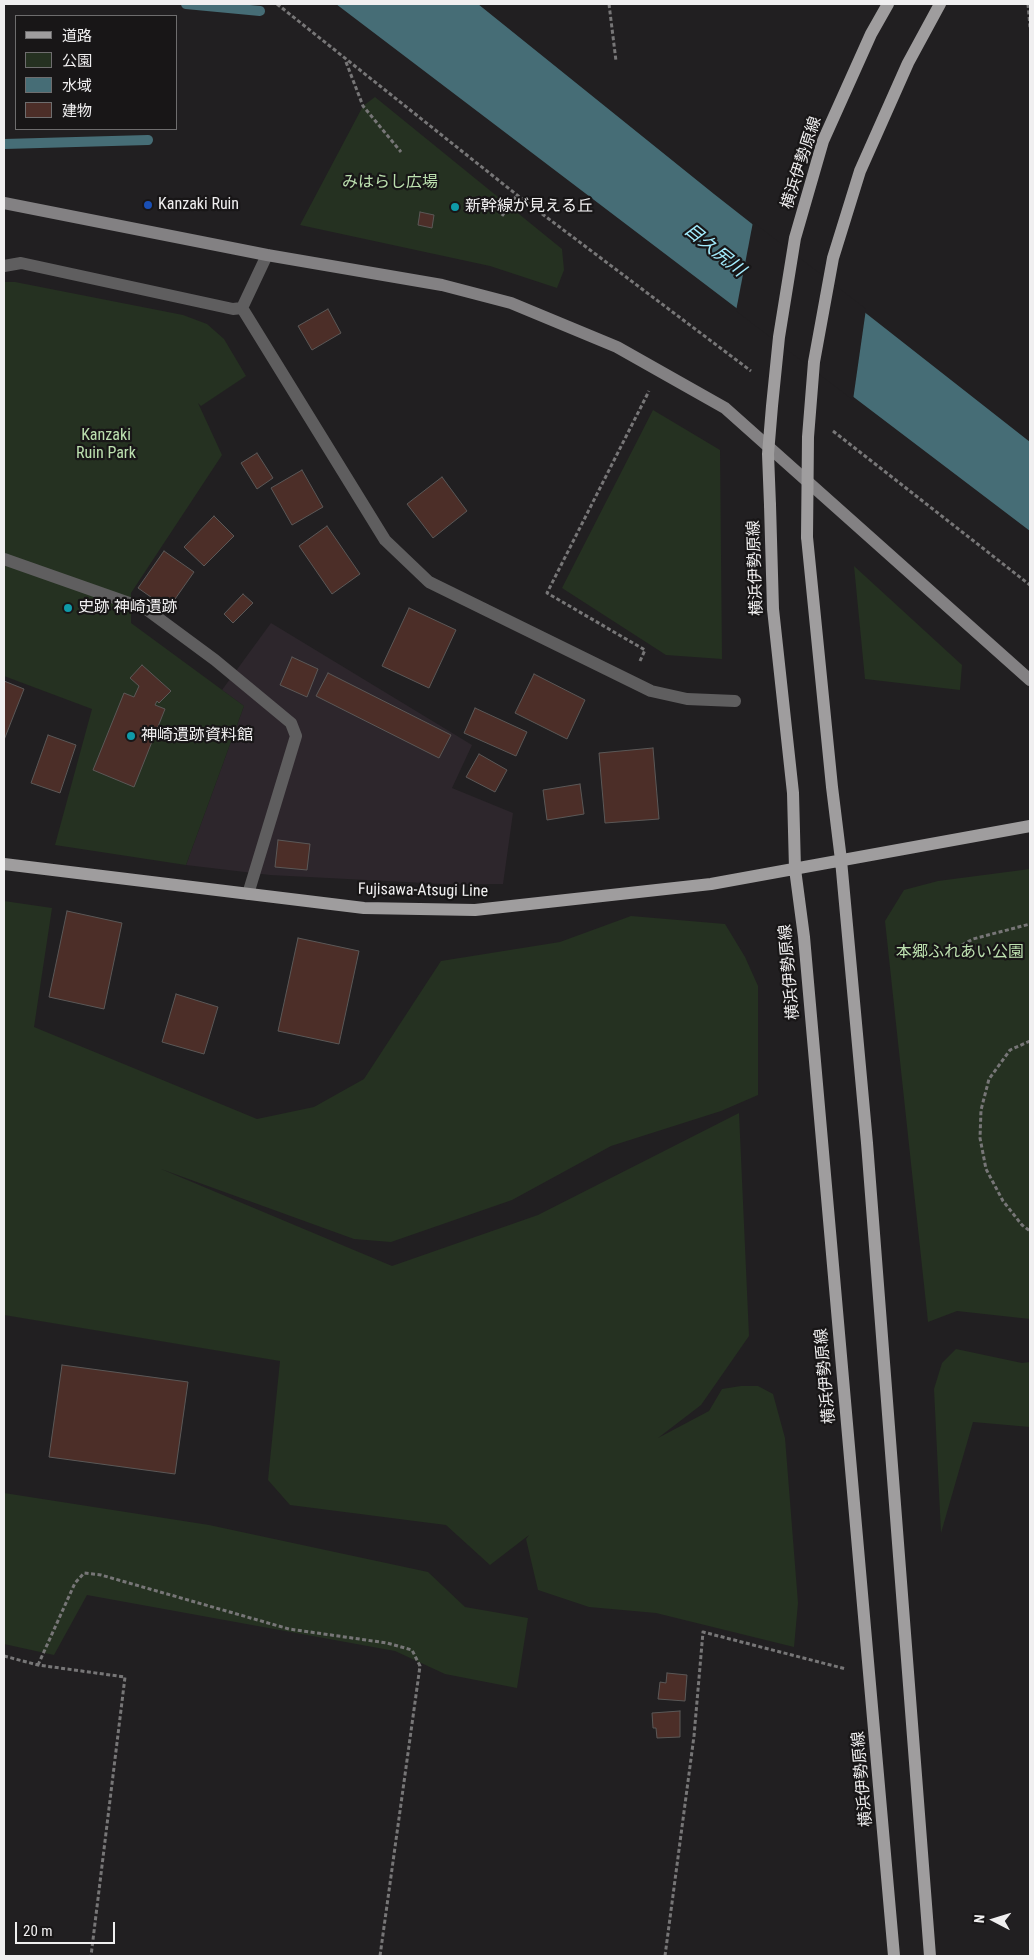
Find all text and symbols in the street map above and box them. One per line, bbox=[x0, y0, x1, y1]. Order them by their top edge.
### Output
legend bbox=[15, 15, 178, 130]
text: 道路 bbox=[62, 27, 92, 45]
text: 公園 bbox=[62, 52, 92, 70]
text: 水域 bbox=[62, 77, 92, 95]
text: 建物 bbox=[62, 102, 92, 120]
street label: 横浜伊勢原線 bbox=[778, 114, 826, 212]
park label: みはらし広場 bbox=[342, 173, 438, 193]
place label: Kanzaki Ruin bbox=[158, 195, 239, 215]
place label: 新幹線が見える丘 bbox=[465, 197, 593, 217]
marker: Kanzaki Ruin bbox=[142, 199, 154, 211]
marker: 新幹線が見える丘 bbox=[449, 201, 461, 213]
water label: 目久尻川 bbox=[679, 220, 749, 282]
park label: Kanzaki Ruin Park bbox=[76, 426, 136, 464]
street label: 横浜伊勢原線 bbox=[745, 520, 767, 616]
place label: 史跡 神崎遺跡 bbox=[78, 598, 178, 618]
marker: 史跡 神崎遺跡 bbox=[62, 602, 74, 614]
place label: 神崎遺跡資料館 bbox=[141, 726, 253, 746]
marker: 神崎遺跡資料館 bbox=[125, 730, 137, 742]
street label: Fujisawa-Atsugi Line bbox=[358, 880, 488, 902]
street label: 横浜伊勢原線 bbox=[776, 923, 804, 1021]
park label: 本郷ふれあい公園 bbox=[896, 943, 1024, 963]
street label: 横浜伊勢原線 bbox=[812, 1327, 840, 1425]
street label: 横浜伊勢原線 bbox=[849, 1730, 877, 1828]
north arrow bbox=[969, 1895, 1019, 1945]
scale bar bbox=[18, 1912, 118, 1944]
text: N bbox=[971, 1914, 987, 1924]
text: 20 m bbox=[23, 1922, 53, 1940]

